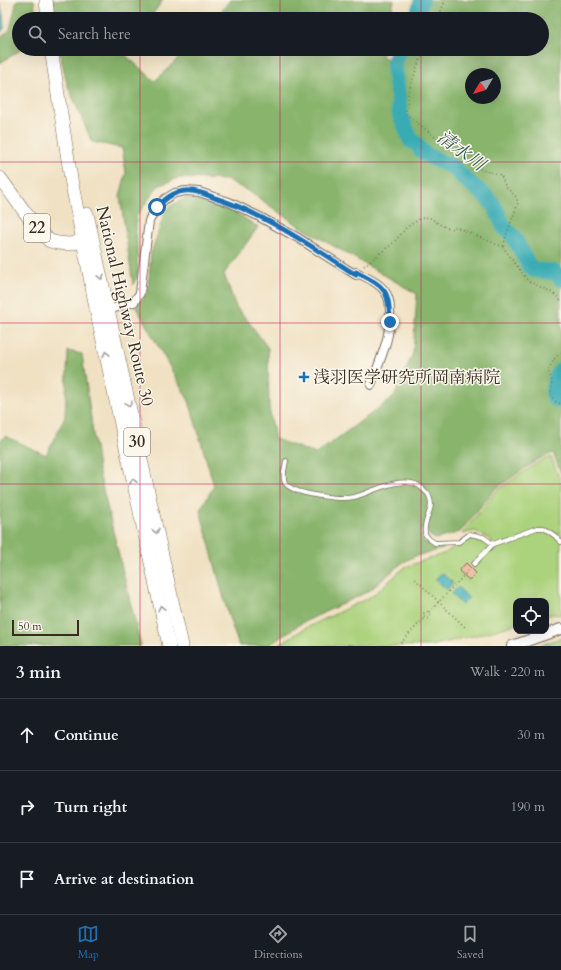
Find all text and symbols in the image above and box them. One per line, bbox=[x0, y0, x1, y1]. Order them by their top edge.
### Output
search box bbox=[12, 12, 549, 56]
icon: search bbox=[26, 23, 48, 45]
text: Search here bbox=[58, 24, 131, 44]
north arrow bbox=[465, 68, 501, 104]
water label: 清水川 bbox=[432, 125, 492, 178]
route start bbox=[148, 198, 166, 216]
street label: National Highway Route 30 bbox=[91, 204, 159, 409]
road number: 22 bbox=[24, 214, 50, 242]
one-way arrow bbox=[96, 274, 104, 280]
route end bbox=[381, 313, 399, 331]
one-way arrow bbox=[102, 351, 110, 357]
place label: 浅羽医学研究所岡南病院 bbox=[313, 366, 500, 389]
marker: 浅羽医学研究所岡南病院 bbox=[298, 371, 310, 383]
one-way arrow bbox=[124, 401, 132, 407]
road number: 30 bbox=[124, 428, 150, 456]
one-way arrow bbox=[130, 478, 138, 484]
one-way arrow bbox=[152, 528, 160, 534]
map controls bbox=[513, 598, 549, 634]
button: locate bbox=[513, 598, 549, 634]
one-way arrow bbox=[158, 605, 166, 611]
scale bar bbox=[12, 618, 79, 637]
text: 50 m bbox=[18, 619, 42, 634]
text: 3 min bbox=[16, 661, 61, 684]
text: Walk · 220 m bbox=[470, 663, 545, 681]
icon: ahead bbox=[16, 724, 38, 746]
text: Continue bbox=[54, 725, 119, 745]
text: 30 m bbox=[517, 726, 545, 744]
icon: right bbox=[16, 796, 38, 818]
text: Turn right bbox=[54, 797, 127, 817]
text: 190 m bbox=[511, 798, 545, 816]
icon: arrive bbox=[16, 868, 38, 890]
text: Arrive at destination bbox=[54, 869, 194, 889]
tab: Map bbox=[77, 923, 99, 962]
tab: Directions bbox=[254, 923, 302, 962]
tab: Saved bbox=[457, 923, 484, 962]

